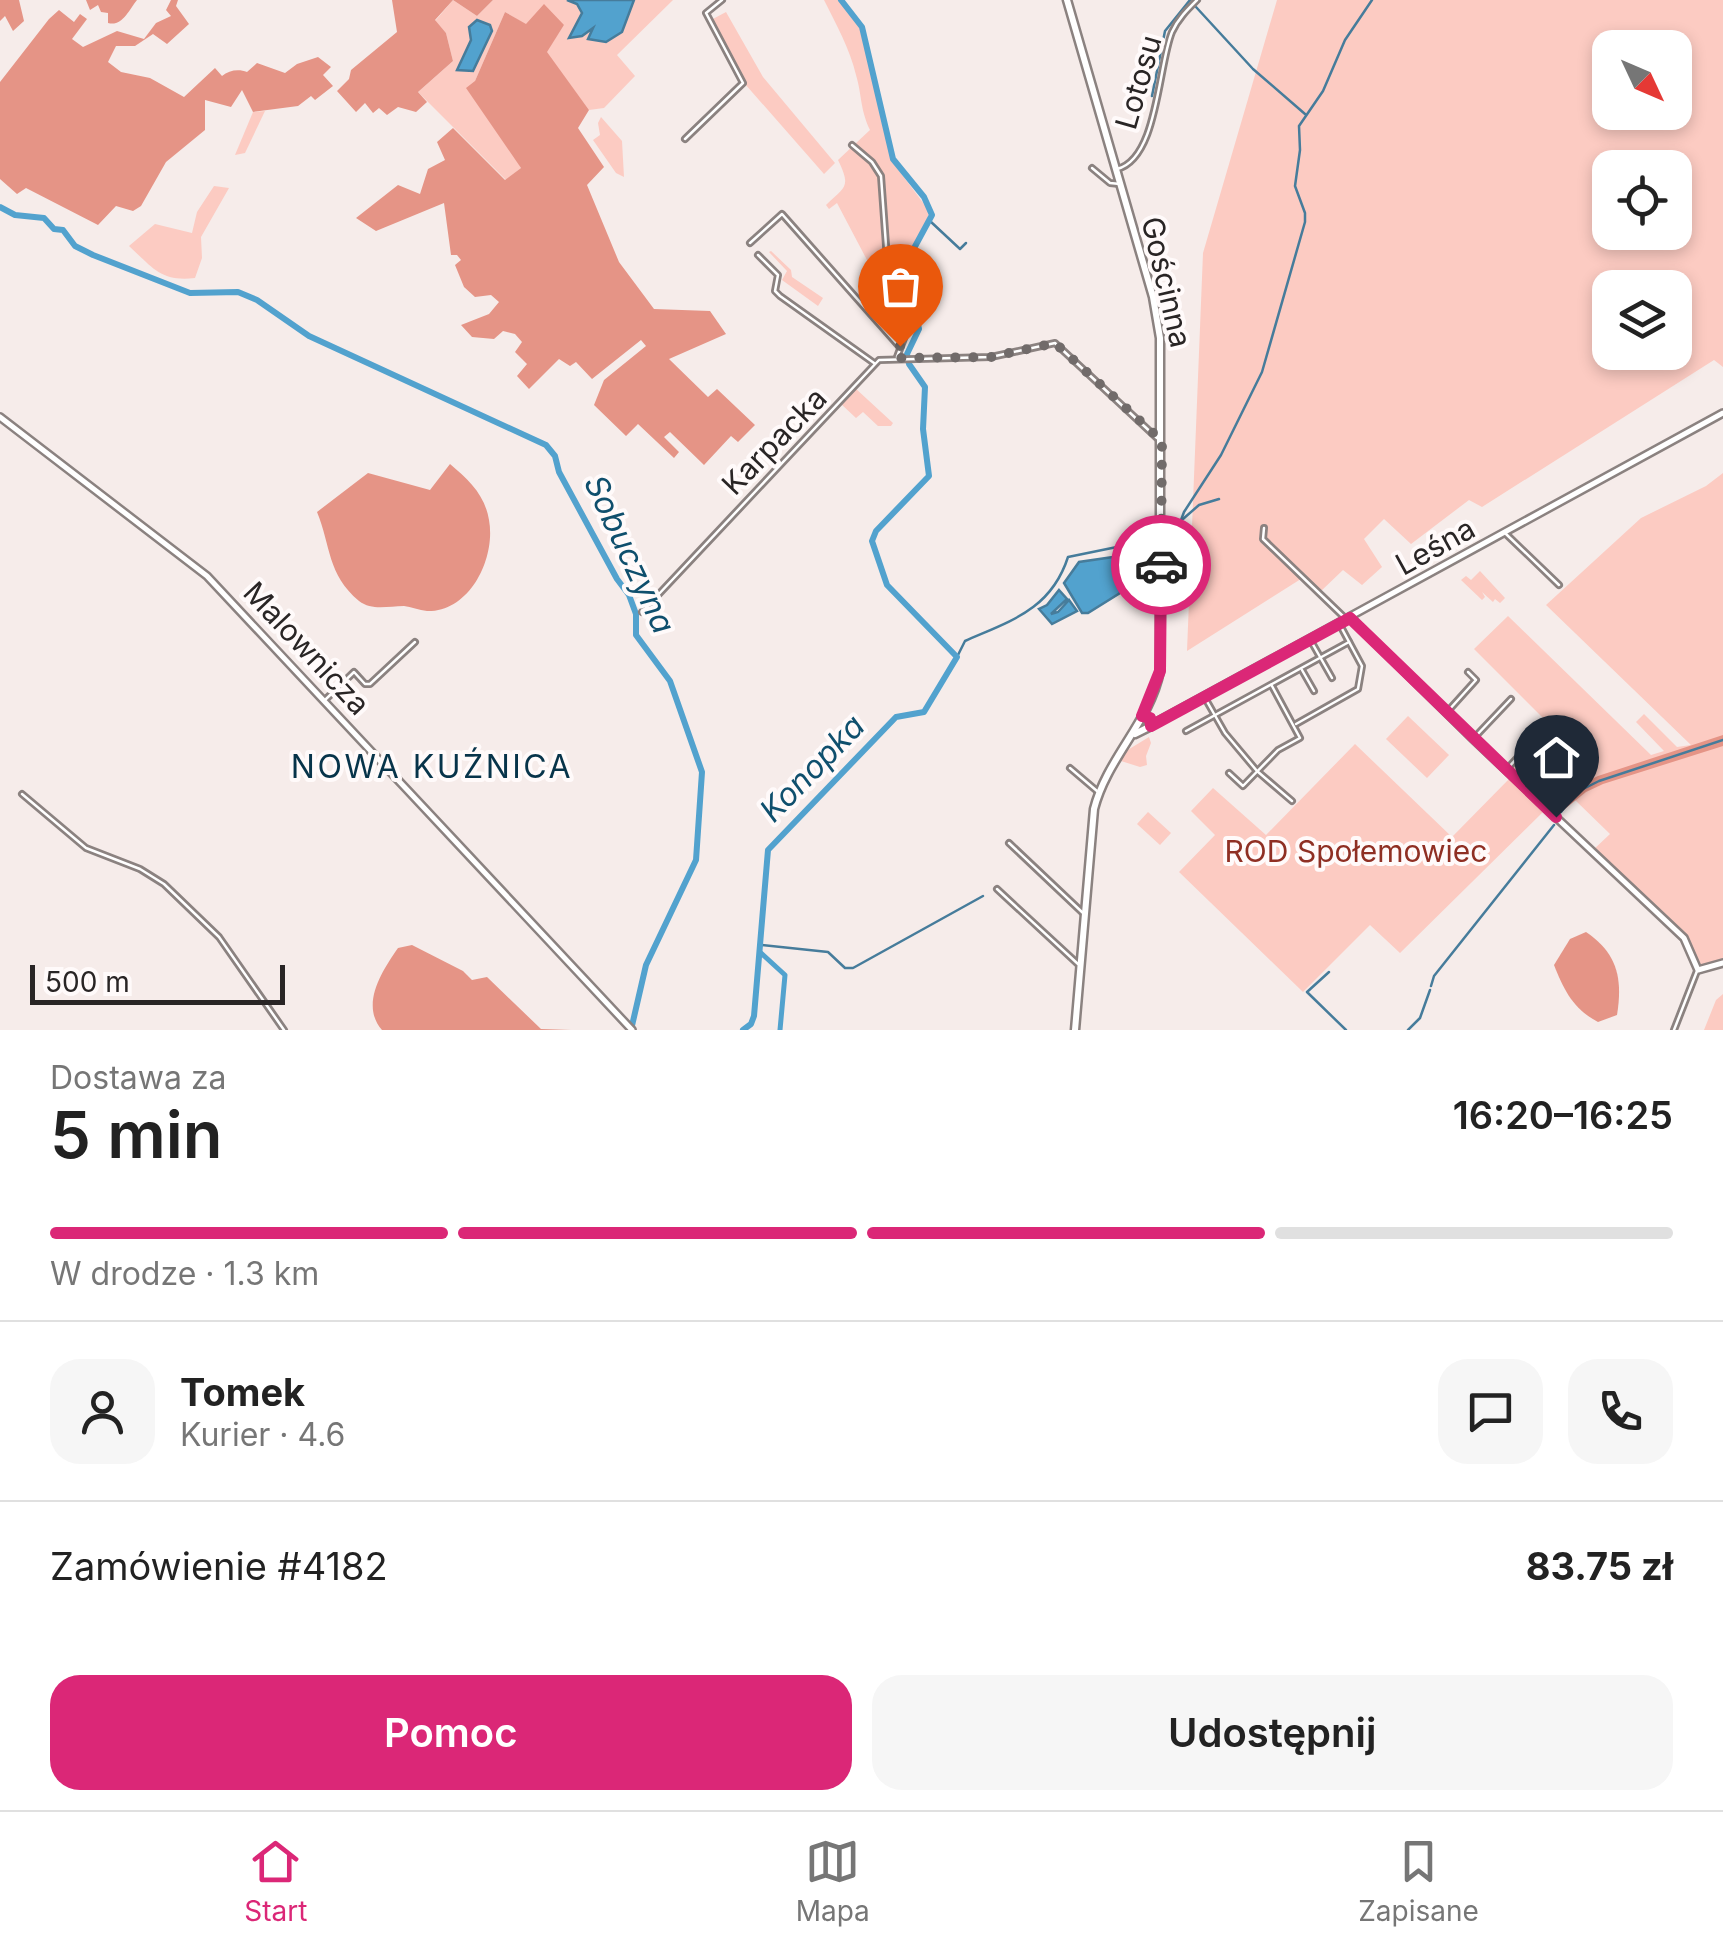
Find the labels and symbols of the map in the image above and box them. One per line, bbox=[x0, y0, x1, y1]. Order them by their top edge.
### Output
north arrow bbox=[1592, 30, 1692, 130]
street label: Lotosu bbox=[1107, 31, 1169, 133]
street label: Gościnna bbox=[1135, 213, 1199, 351]
pin bbox=[858, 244, 943, 347]
street label: Karpacka bbox=[714, 380, 834, 502]
water label: Sobuczyna bbox=[576, 469, 684, 639]
street label: Leśna bbox=[1389, 510, 1481, 582]
courier bbox=[1111, 515, 1211, 615]
street label: Malownicza bbox=[236, 574, 378, 722]
water label: Konopka bbox=[752, 706, 872, 830]
pin bbox=[1514, 715, 1599, 818]
district label: NOWA KUŹNICA bbox=[291, 747, 573, 786]
park label: ROD Społemowiec bbox=[1225, 833, 1487, 869]
scale bar bbox=[30, 960, 285, 1004]

